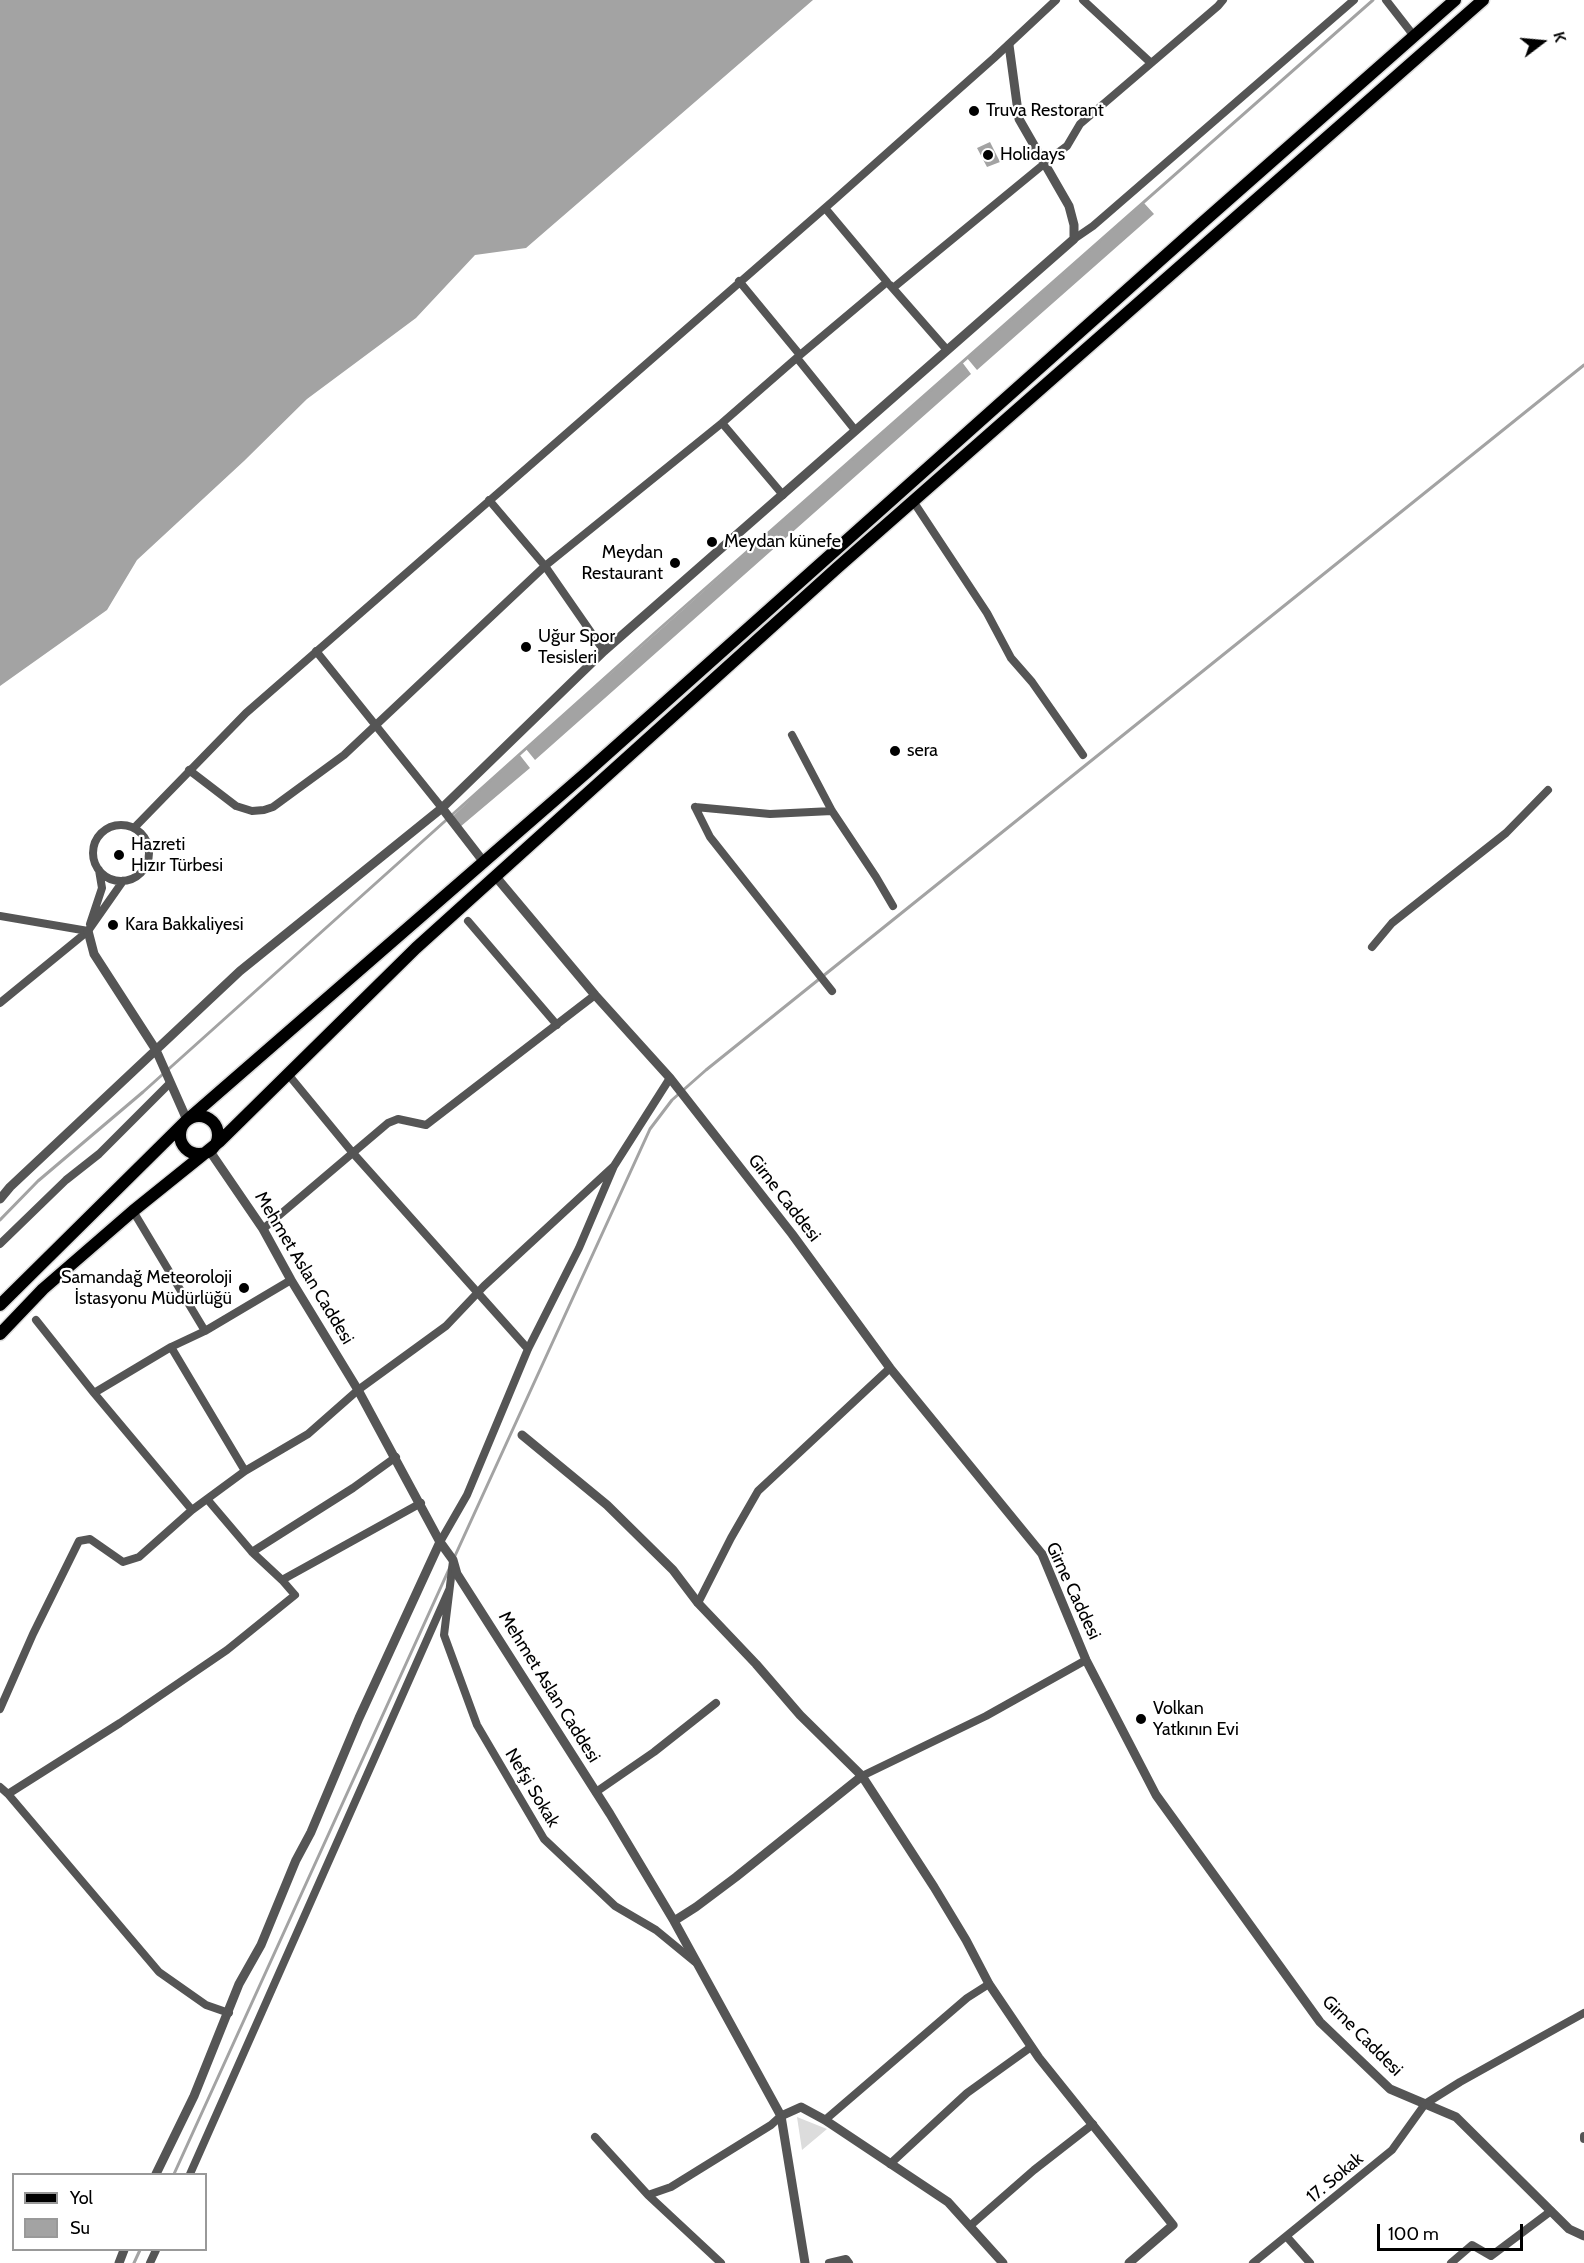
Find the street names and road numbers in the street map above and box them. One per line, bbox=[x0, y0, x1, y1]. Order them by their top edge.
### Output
street label: Girne Caddesi bbox=[743, 1150, 825, 1246]
street label: Mehmet Aslan Caddesi bbox=[250, 1188, 358, 1348]
street label: Girne Caddesi bbox=[1041, 1539, 1105, 1643]
street label: Mehmet Aslan Caddesi bbox=[494, 1607, 604, 1767]
street label: Nefşi Sokak bbox=[500, 1745, 564, 1831]
street label: Girne Caddesi bbox=[1317, 1991, 1407, 2081]
street label: 17. Sokak bbox=[1302, 2148, 1368, 2208]

